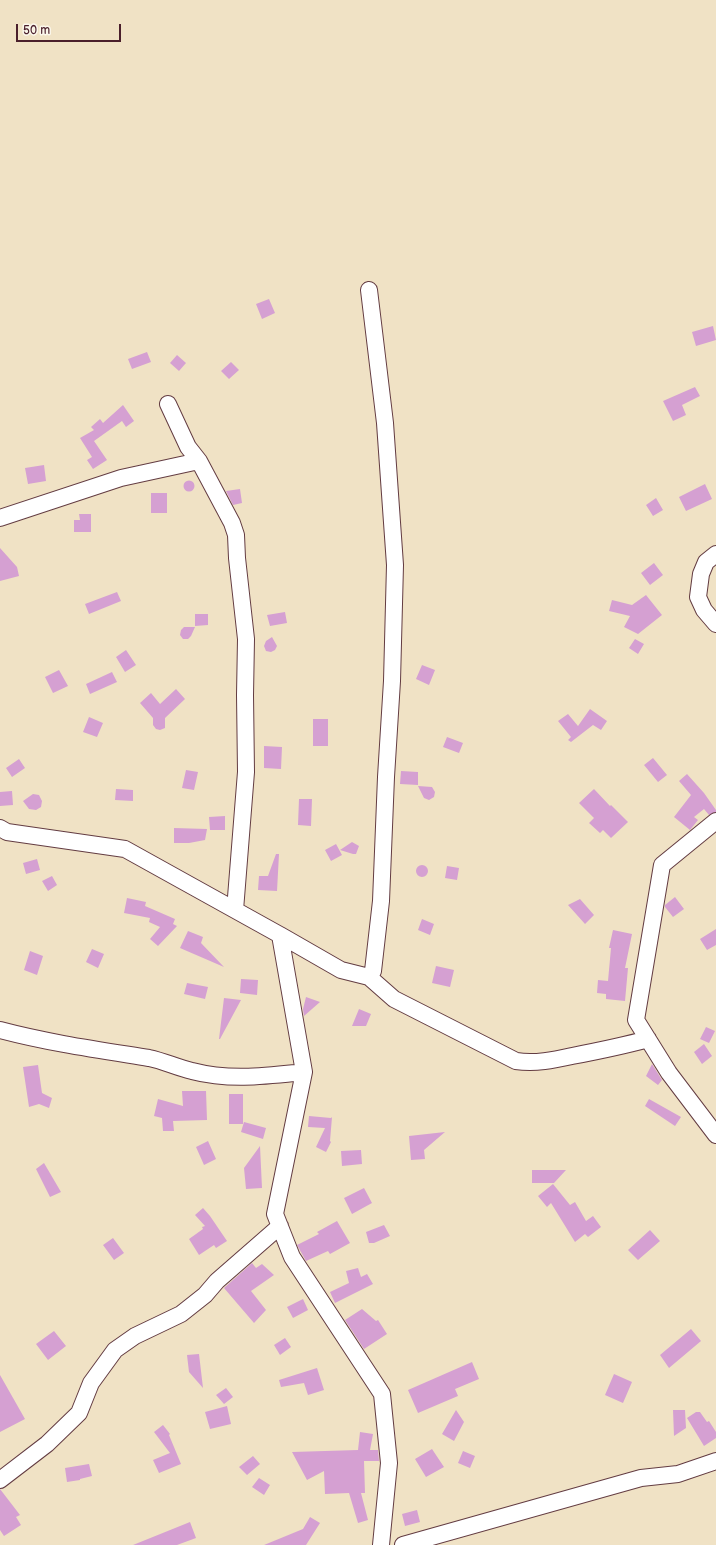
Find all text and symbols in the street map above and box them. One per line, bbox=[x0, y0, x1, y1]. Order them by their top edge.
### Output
scale bar bbox=[18, 16, 123, 42]
text: 50 m bbox=[23, 23, 50, 38]

